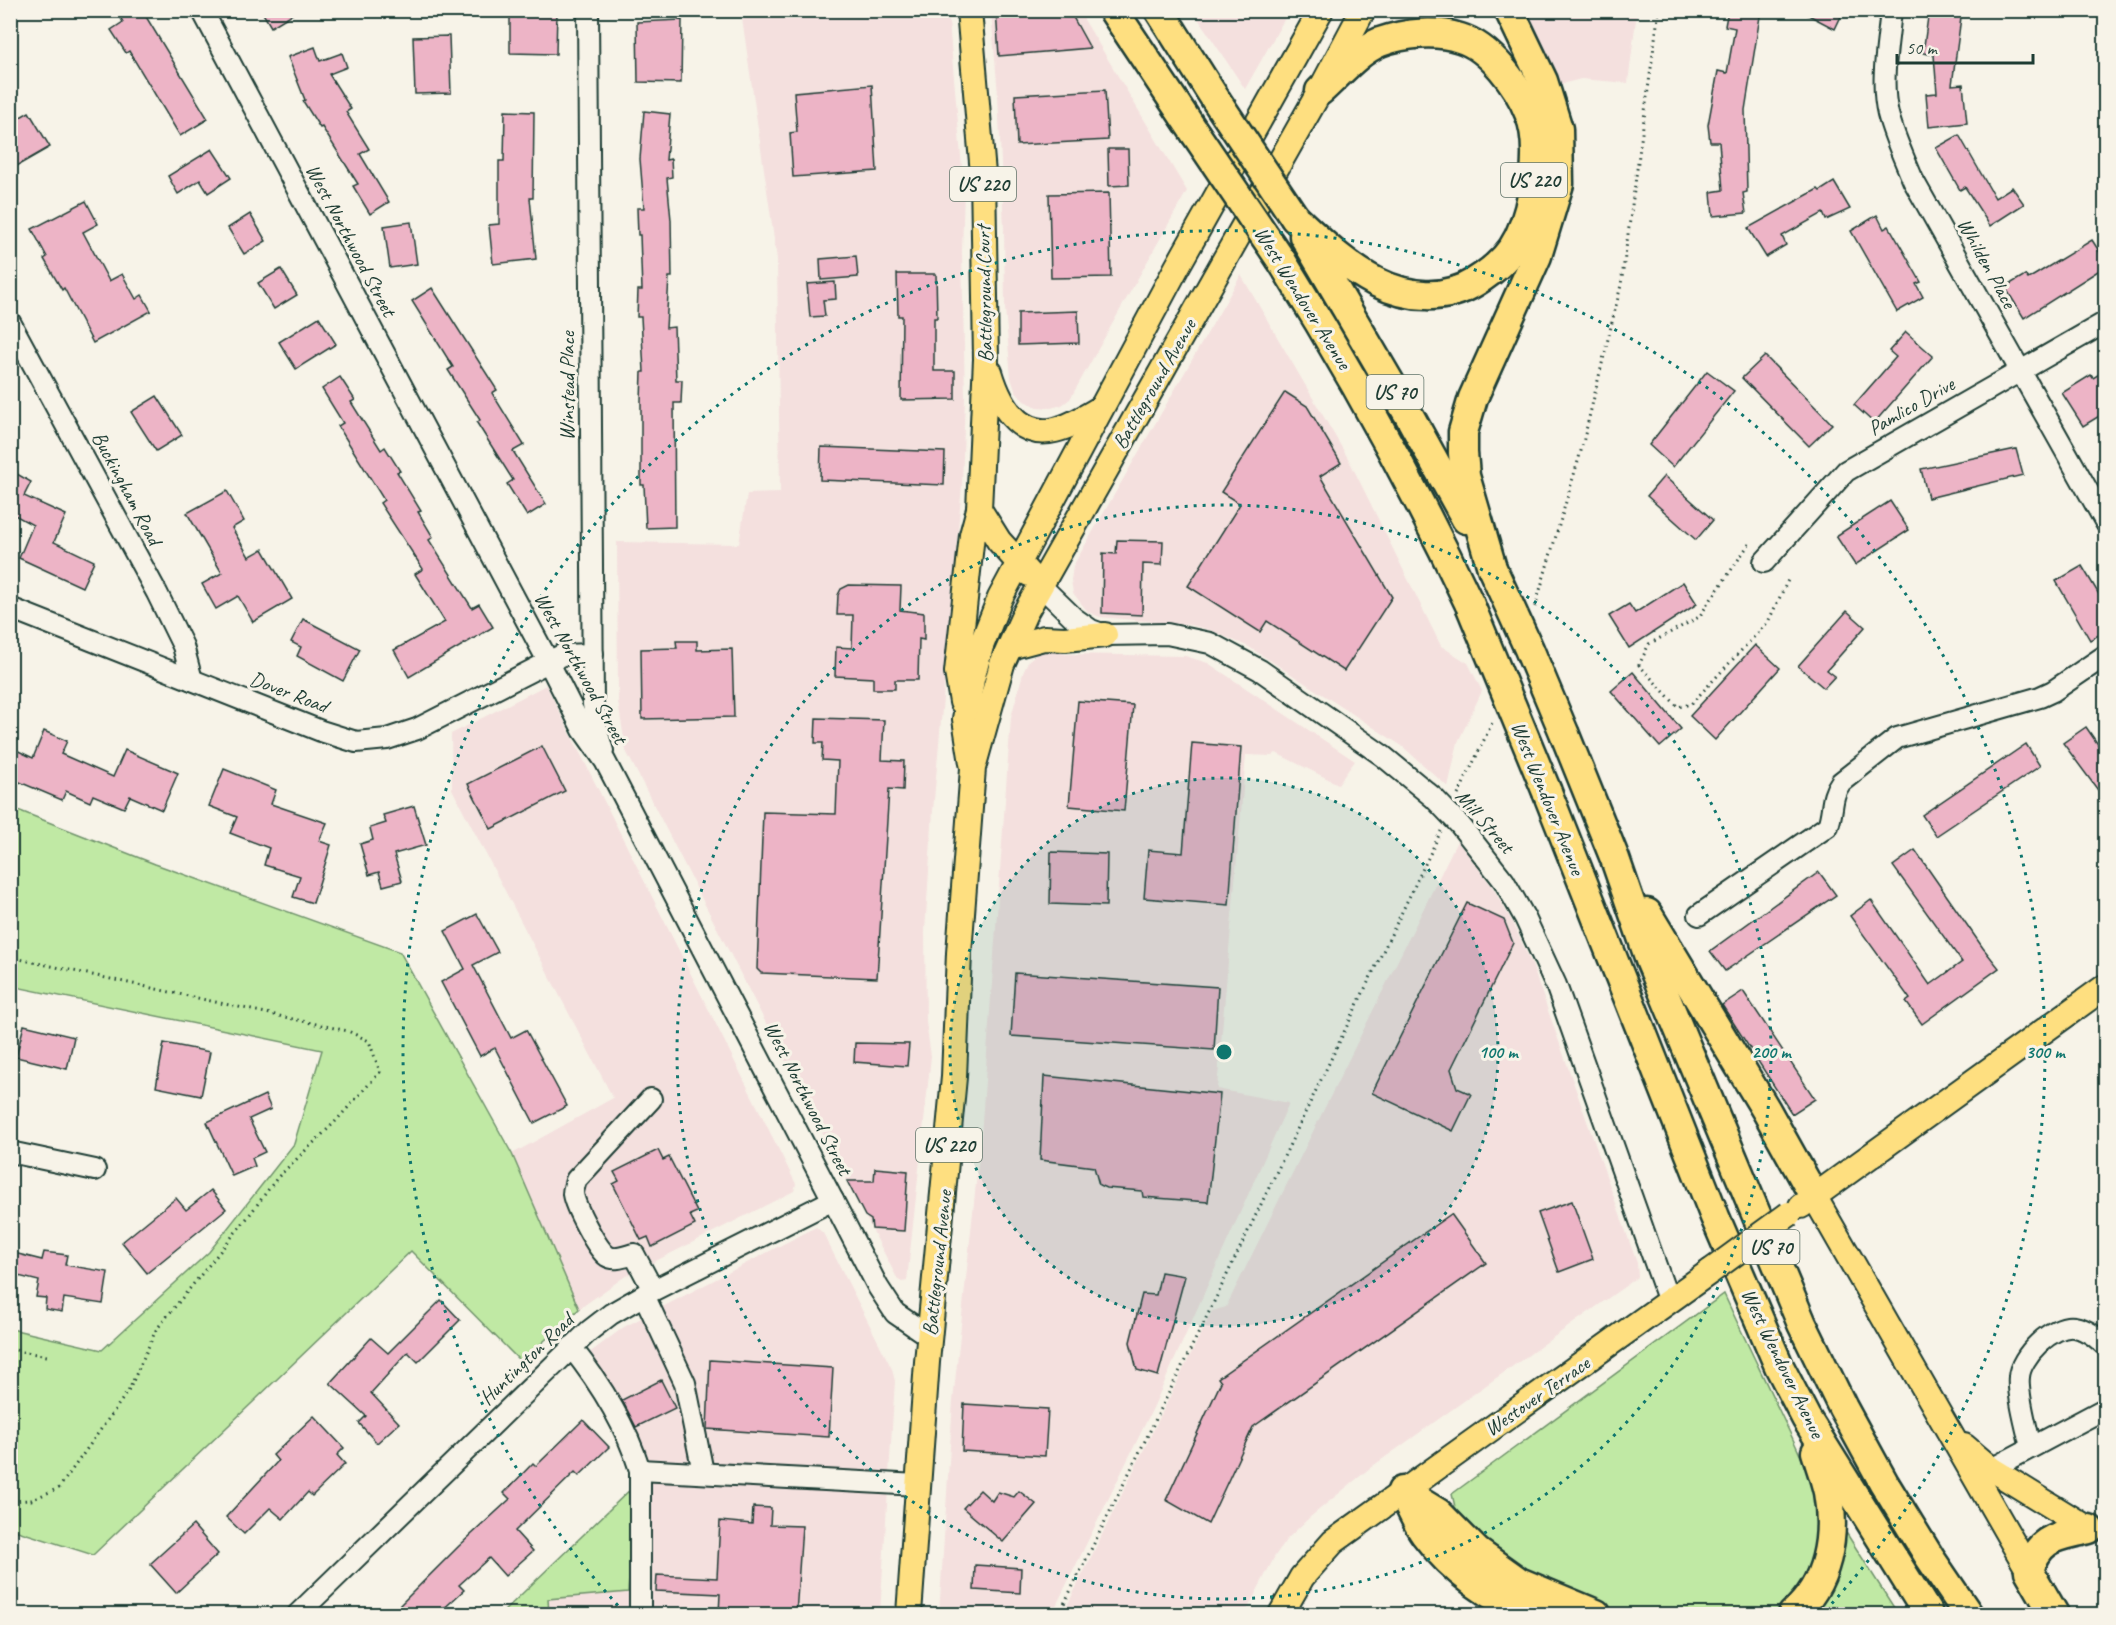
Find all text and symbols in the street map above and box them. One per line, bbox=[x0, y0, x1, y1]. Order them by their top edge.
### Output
scale bar bbox=[1897, 27, 2034, 65]
text: 50 m bbox=[1906, 37, 1939, 59]
street label: West Northwood Street bbox=[300, 159, 403, 323]
road number: US 220 bbox=[1501, 163, 1567, 197]
road number: US 220 bbox=[950, 167, 1016, 201]
street label: Whilden Place bbox=[1952, 213, 2023, 315]
street label: Battleground Court bbox=[970, 222, 998, 363]
street label: West Wendover Avenue bbox=[1249, 222, 1358, 376]
street label: Battleground Avenue bbox=[1106, 313, 1203, 454]
street label: Winstead Place bbox=[554, 330, 580, 441]
street label: Pamlico Drive bbox=[1863, 370, 1960, 441]
road number: US 70 bbox=[1366, 375, 1424, 409]
street label: Buckingham Road bbox=[86, 427, 170, 552]
street label: West Northwood Street bbox=[529, 588, 634, 750]
street label: Dover Road bbox=[246, 665, 334, 720]
street label: West Wendover Avenue bbox=[1505, 718, 1591, 880]
street label: Mill Street bbox=[1450, 784, 1521, 860]
street label: West Northwood Street bbox=[758, 1017, 859, 1181]
text: 100 m bbox=[1479, 1041, 1519, 1063]
text: 200 m bbox=[1752, 1041, 1792, 1063]
text: 300 m bbox=[2026, 1041, 2066, 1063]
centre of rings bbox=[1214, 1042, 1234, 1062]
road number: US 220 bbox=[916, 1128, 982, 1162]
street label: Battleground Avenue bbox=[916, 1187, 958, 1337]
road number: US 70 bbox=[1742, 1230, 1800, 1264]
street label: West Wendover Avenue bbox=[1736, 1284, 1831, 1444]
street label: Huntington Road bbox=[473, 1305, 581, 1410]
street label: Westover Terrace bbox=[1479, 1350, 1596, 1442]

